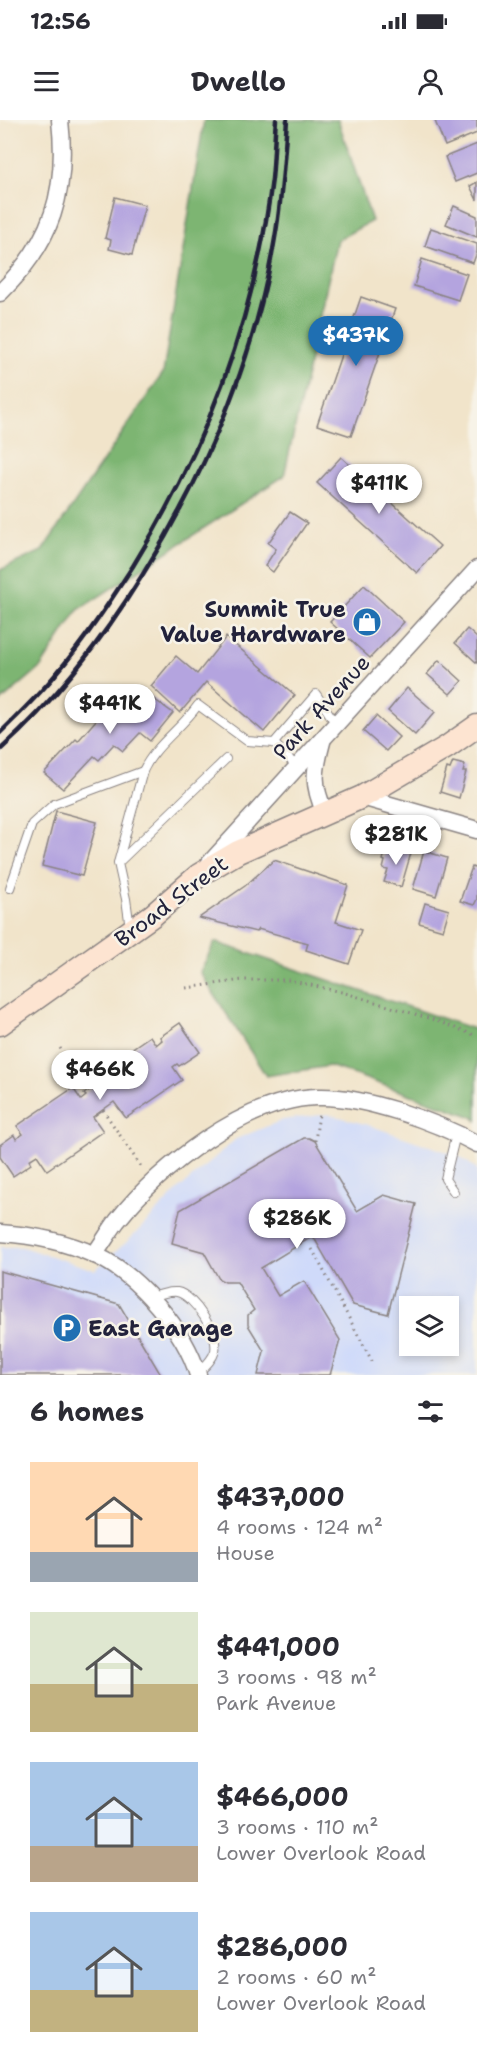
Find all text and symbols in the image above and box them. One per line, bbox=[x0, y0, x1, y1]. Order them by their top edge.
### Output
text: 12:56 bbox=[30, 7, 91, 36]
text: Dwello bbox=[191, 63, 286, 100]
icon: menu bbox=[30, 65, 63, 98]
icon: person bbox=[414, 65, 447, 98]
pin: $437K bbox=[314, 316, 398, 367]
text: $437K bbox=[322, 322, 390, 348]
pin: $411K bbox=[337, 464, 421, 515]
text: $411K bbox=[350, 470, 408, 496]
place label: Summit True Value Hardware bbox=[160, 595, 346, 649]
shop icon: Summit True Value Hardware bbox=[351, 606, 383, 638]
street label: Park Avenue bbox=[266, 648, 376, 766]
pin: $441K bbox=[68, 684, 152, 735]
text: $441K bbox=[78, 690, 142, 716]
pin: $281K bbox=[354, 815, 438, 866]
text: $281K bbox=[364, 821, 428, 847]
street label: Broad Street bbox=[109, 849, 234, 954]
pin: $466K bbox=[58, 1050, 142, 1101]
text: $466K bbox=[65, 1056, 135, 1082]
pin: $286K bbox=[255, 1199, 339, 1250]
text: $286K bbox=[263, 1205, 331, 1231]
map controls bbox=[399, 1296, 459, 1356]
button: layers bbox=[399, 1296, 459, 1356]
parking icon: East Garage bbox=[51, 1312, 83, 1344]
place label: East Garage bbox=[88, 1314, 233, 1343]
text: 6 homes bbox=[30, 1394, 144, 1429]
icon: filters bbox=[414, 1395, 447, 1428]
text: $437,000 bbox=[216, 1479, 345, 1514]
icon: home bbox=[78, 1486, 150, 1558]
text: 4 rooms · 124 m² bbox=[216, 1514, 383, 1540]
text: House bbox=[216, 1540, 275, 1566]
text: $441,000 bbox=[216, 1629, 340, 1664]
icon: home bbox=[78, 1636, 150, 1708]
text: 3 rooms · 98 m² bbox=[216, 1664, 377, 1690]
text: Park Avenue bbox=[216, 1690, 336, 1716]
text: $466,000 bbox=[216, 1779, 349, 1814]
icon: home bbox=[78, 1786, 150, 1858]
text: 3 rooms · 110 m² bbox=[216, 1814, 379, 1840]
text: Lower Overlook Road bbox=[216, 1840, 426, 1866]
text: $286,000 bbox=[216, 1929, 348, 1964]
icon: home bbox=[78, 1936, 150, 2008]
text: 2 rooms · 60 m² bbox=[216, 1964, 376, 1990]
text: Lower Overlook Road bbox=[216, 1990, 426, 2016]

